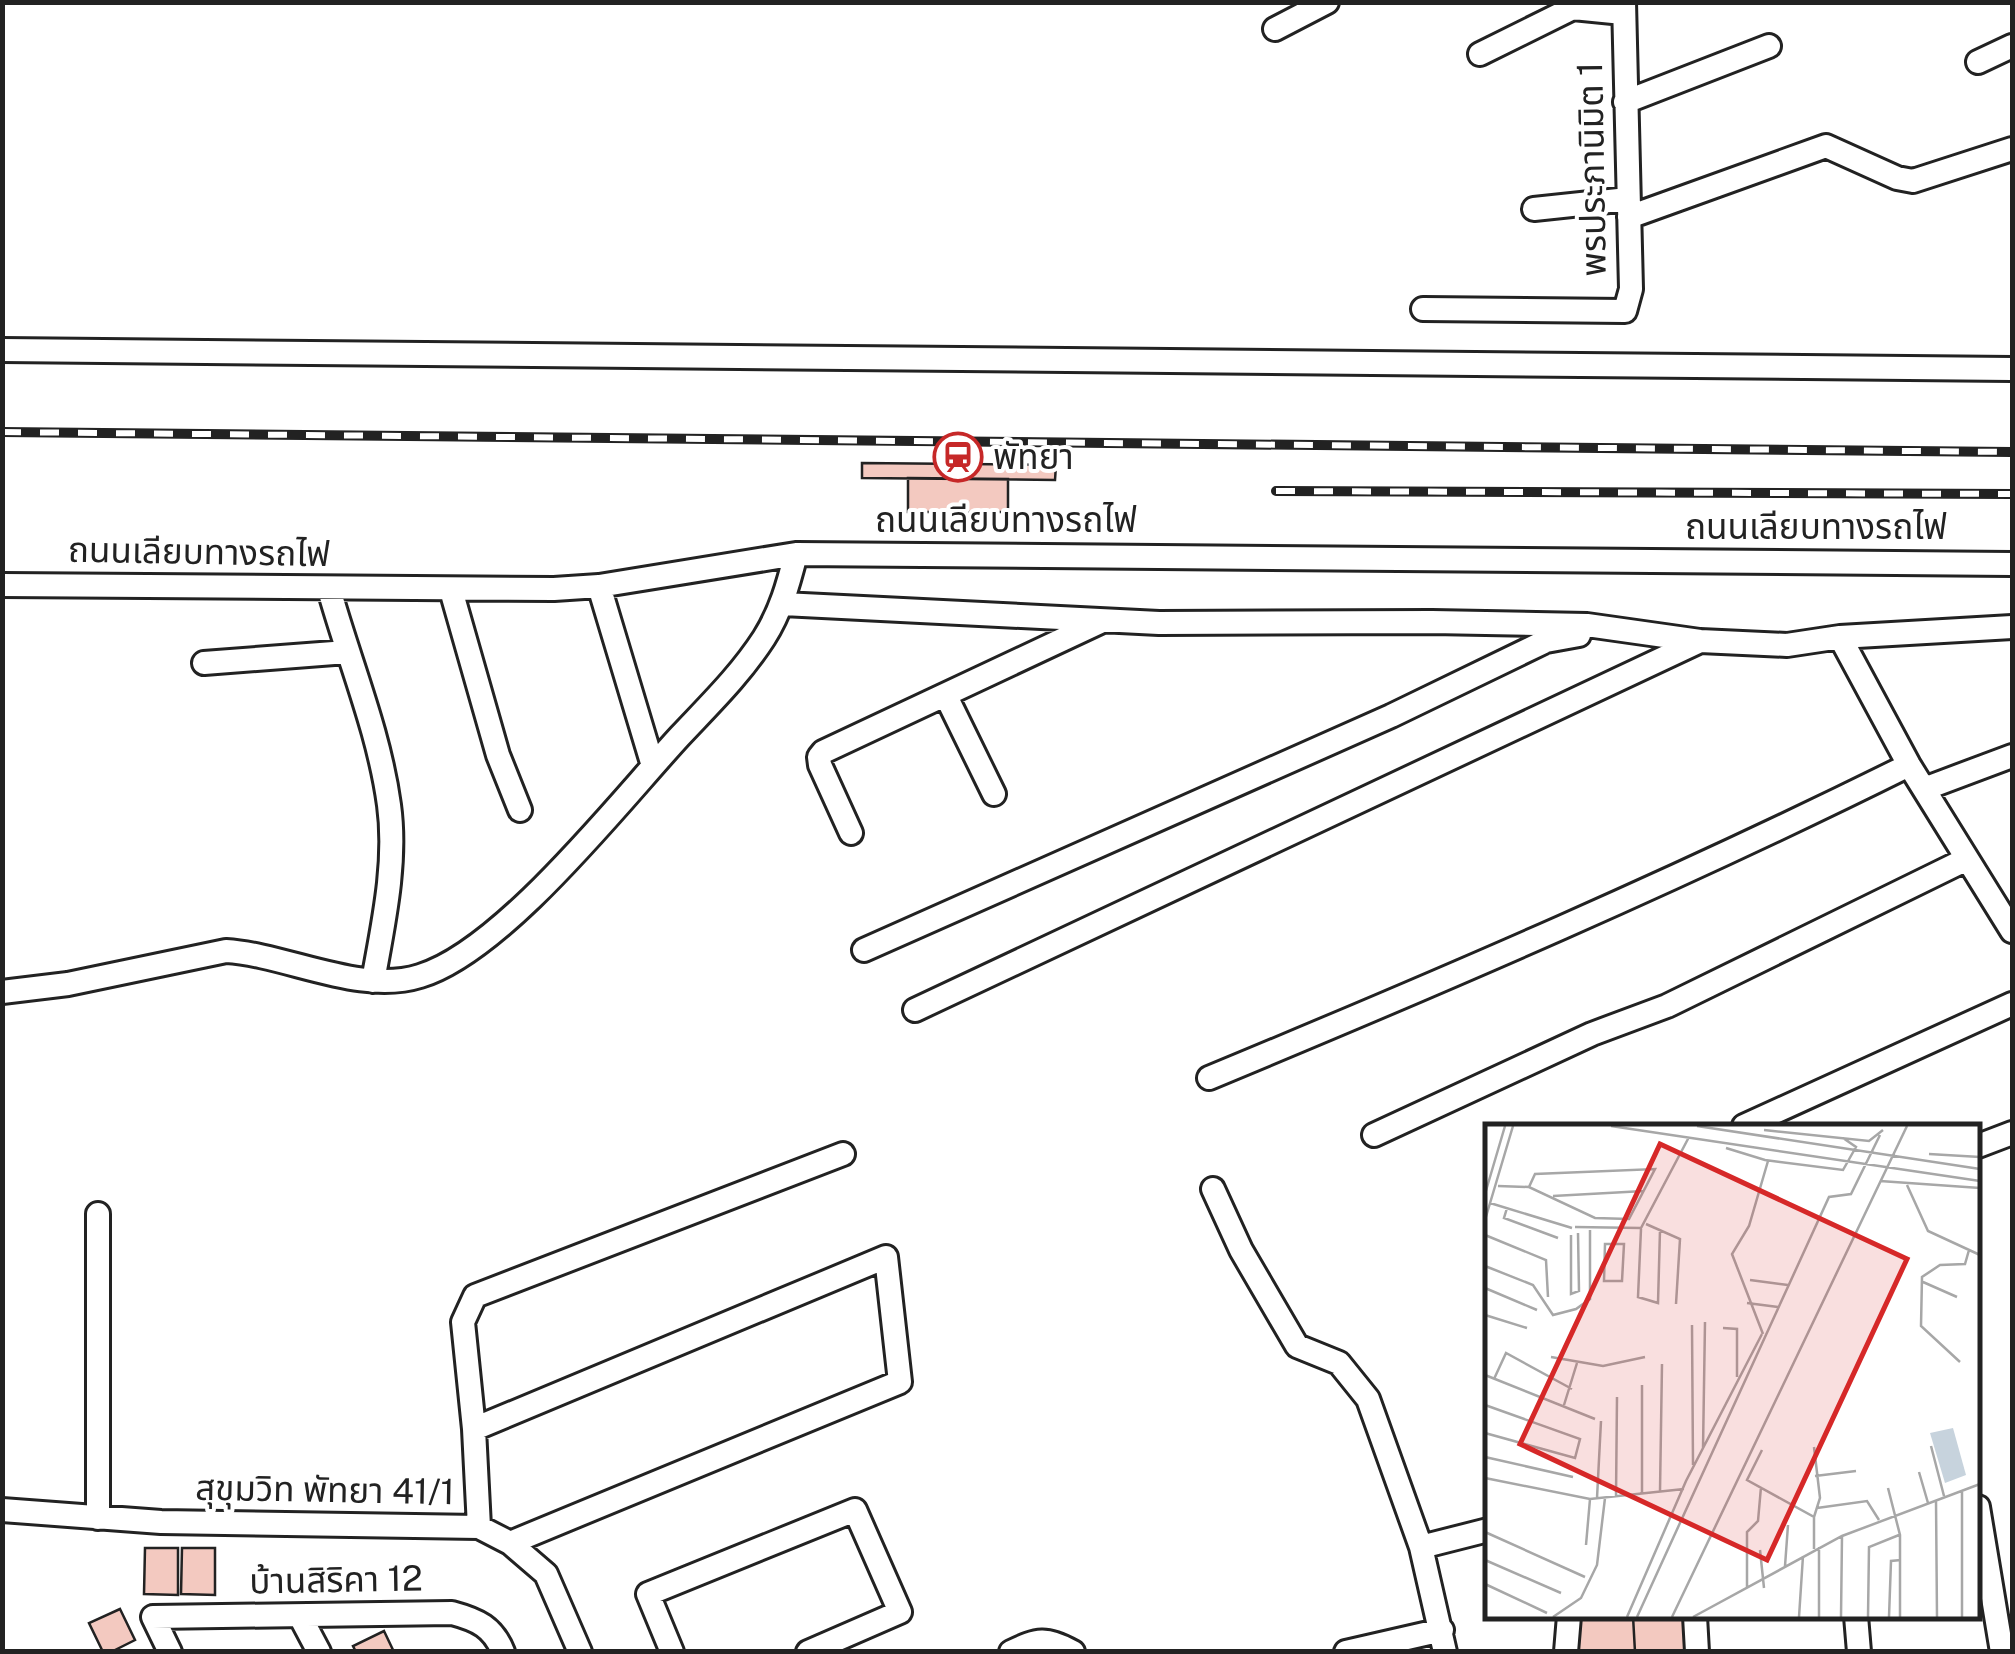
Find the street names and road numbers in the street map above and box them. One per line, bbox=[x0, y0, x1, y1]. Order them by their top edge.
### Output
street label: พรประภานิมิต 1 bbox=[1569, 61, 1614, 277]
street label: ถนนเลียบทางรถไฟ bbox=[875, 499, 1137, 540]
street label: ถนนเลียบทางรถไฟ bbox=[1685, 506, 1947, 547]
street label: ถนนเลียบทางรถไฟ bbox=[68, 529, 331, 574]
street label: สุขุมวิท พัทยา 41/1 bbox=[195, 1467, 455, 1513]
street label: บ้านสิริคา 12 bbox=[249, 1557, 423, 1602]

